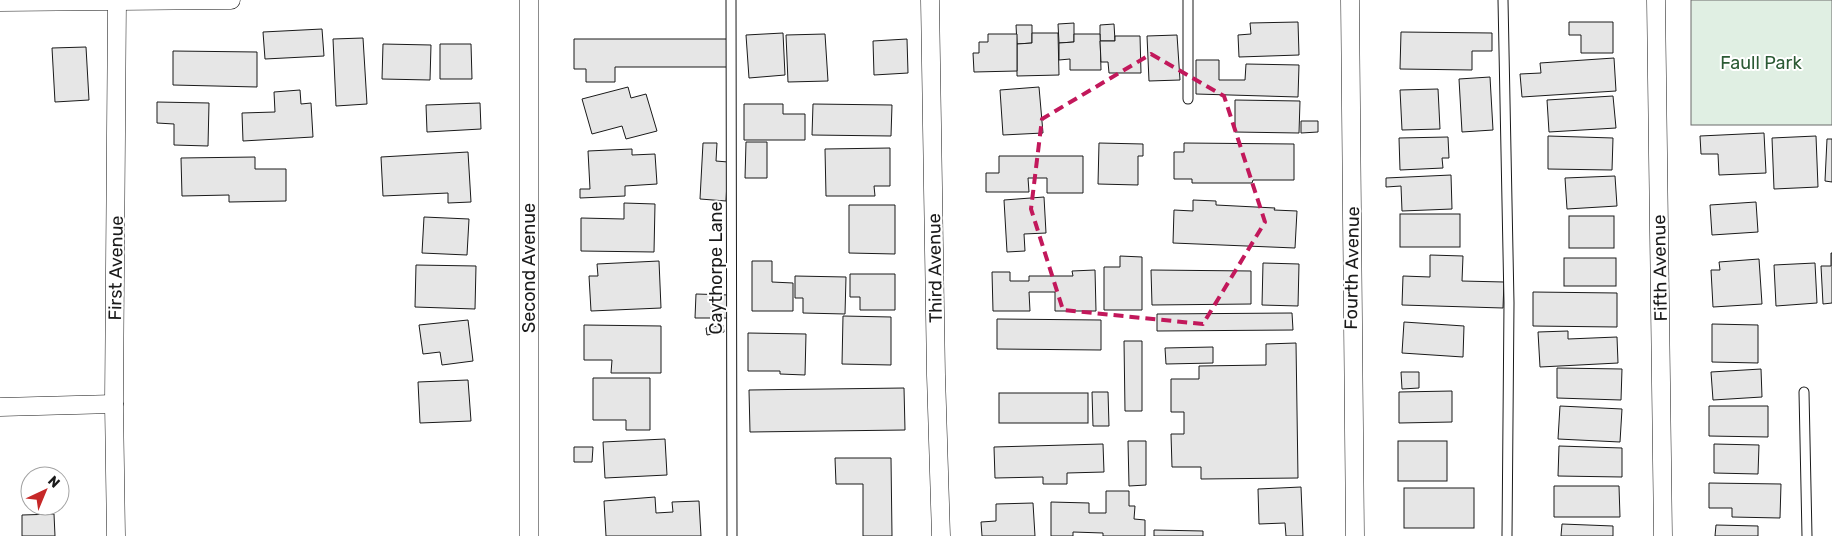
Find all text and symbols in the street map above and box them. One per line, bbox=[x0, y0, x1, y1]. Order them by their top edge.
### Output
park label: Faull Park bbox=[1720, 52, 1802, 74]
street label: Caythorpe Lane bbox=[705, 201, 727, 335]
street label: Second Avenue bbox=[518, 203, 540, 333]
street label: Fourth Avenue bbox=[1340, 206, 1364, 330]
street label: Third Avenue bbox=[923, 213, 947, 323]
street label: Fifth Avenue bbox=[1648, 214, 1672, 322]
street label: First Avenue bbox=[104, 215, 128, 321]
north arrow bbox=[20, 466, 70, 516]
text: N bbox=[44, 472, 63, 492]

